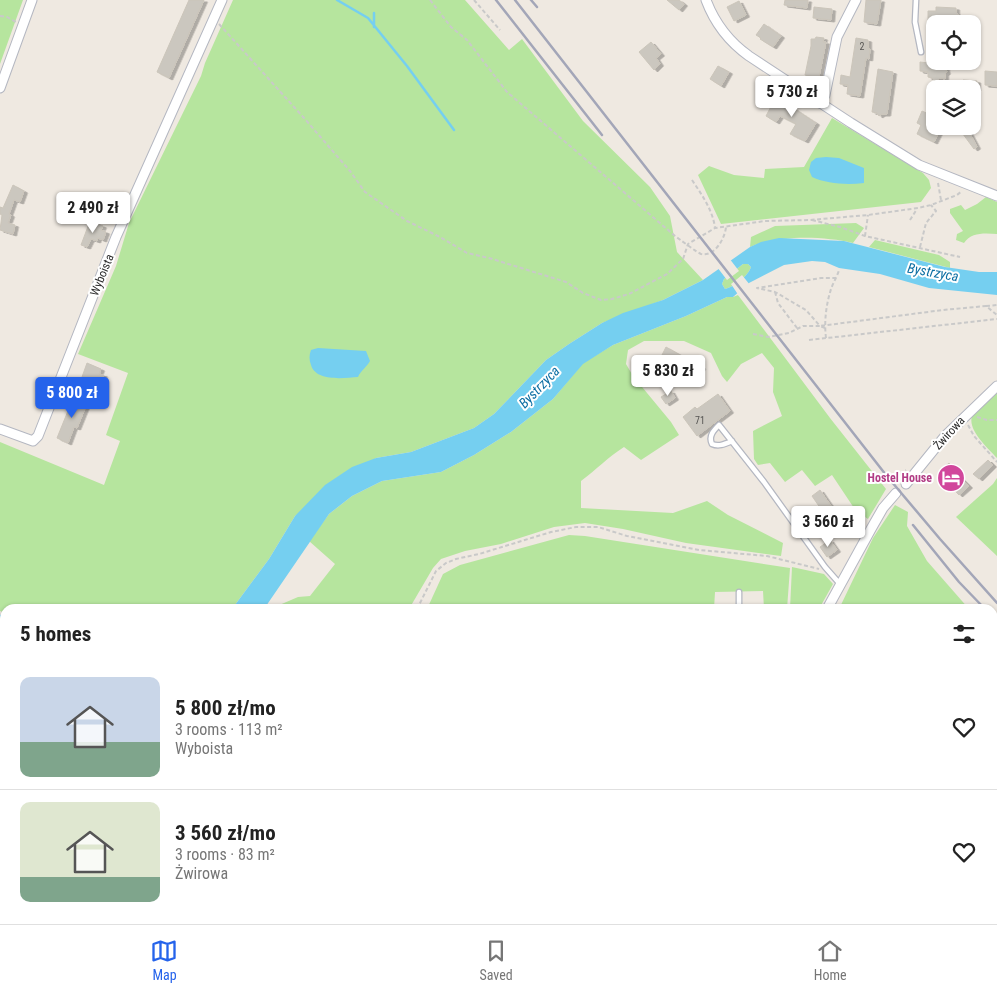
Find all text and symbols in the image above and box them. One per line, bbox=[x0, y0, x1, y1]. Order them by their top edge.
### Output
map controls bbox=[926, 15, 981, 135]
button: locate bbox=[926, 15, 981, 70]
house number: 2 bbox=[860, 41, 865, 52]
pin: 5 730 zł bbox=[740, 76, 844, 118]
button: layers bbox=[926, 80, 981, 135]
text: 5 730 zł bbox=[766, 82, 818, 101]
pin: 2 490 zł bbox=[41, 192, 145, 234]
text: 2 490 zł bbox=[67, 198, 119, 217]
street label: Wyboista bbox=[87, 252, 117, 298]
water label: Bystrzyca bbox=[906, 260, 960, 284]
pin: 5 830 zł bbox=[616, 354, 720, 397]
text: 5 830 zł bbox=[642, 361, 694, 380]
water label: Bystrzyca bbox=[515, 363, 563, 411]
pin: 5 800 zł bbox=[20, 376, 124, 419]
text: 5 800 zł bbox=[46, 383, 98, 402]
street label: Żwirowa bbox=[930, 413, 968, 452]
house number: 71 bbox=[695, 415, 705, 426]
hotel icon: Hostel House bbox=[936, 463, 966, 493]
place label: Hostel House bbox=[868, 471, 932, 485]
pin: 3 560 zł bbox=[776, 506, 880, 548]
text: 3 560 zł bbox=[802, 512, 854, 531]
icon: filters bbox=[950, 620, 978, 648]
text: 5 homes bbox=[20, 622, 91, 646]
text: 5 800 zł/mo bbox=[175, 696, 276, 720]
icon: home bbox=[60, 697, 120, 757]
icon: heart bbox=[950, 713, 978, 741]
text: 3 rooms · 113 m² bbox=[175, 720, 283, 739]
text: Wyboista bbox=[175, 739, 233, 758]
text: 3 560 zł/mo bbox=[175, 821, 276, 845]
icon: home bbox=[60, 822, 120, 882]
icon: heart bbox=[950, 838, 978, 866]
text: 3 rooms · 83 m² bbox=[175, 845, 275, 864]
text: Żwirowa bbox=[175, 864, 228, 883]
tab: Map bbox=[150, 937, 178, 983]
tab: Saved bbox=[479, 937, 513, 983]
tab: Home bbox=[814, 937, 847, 983]

